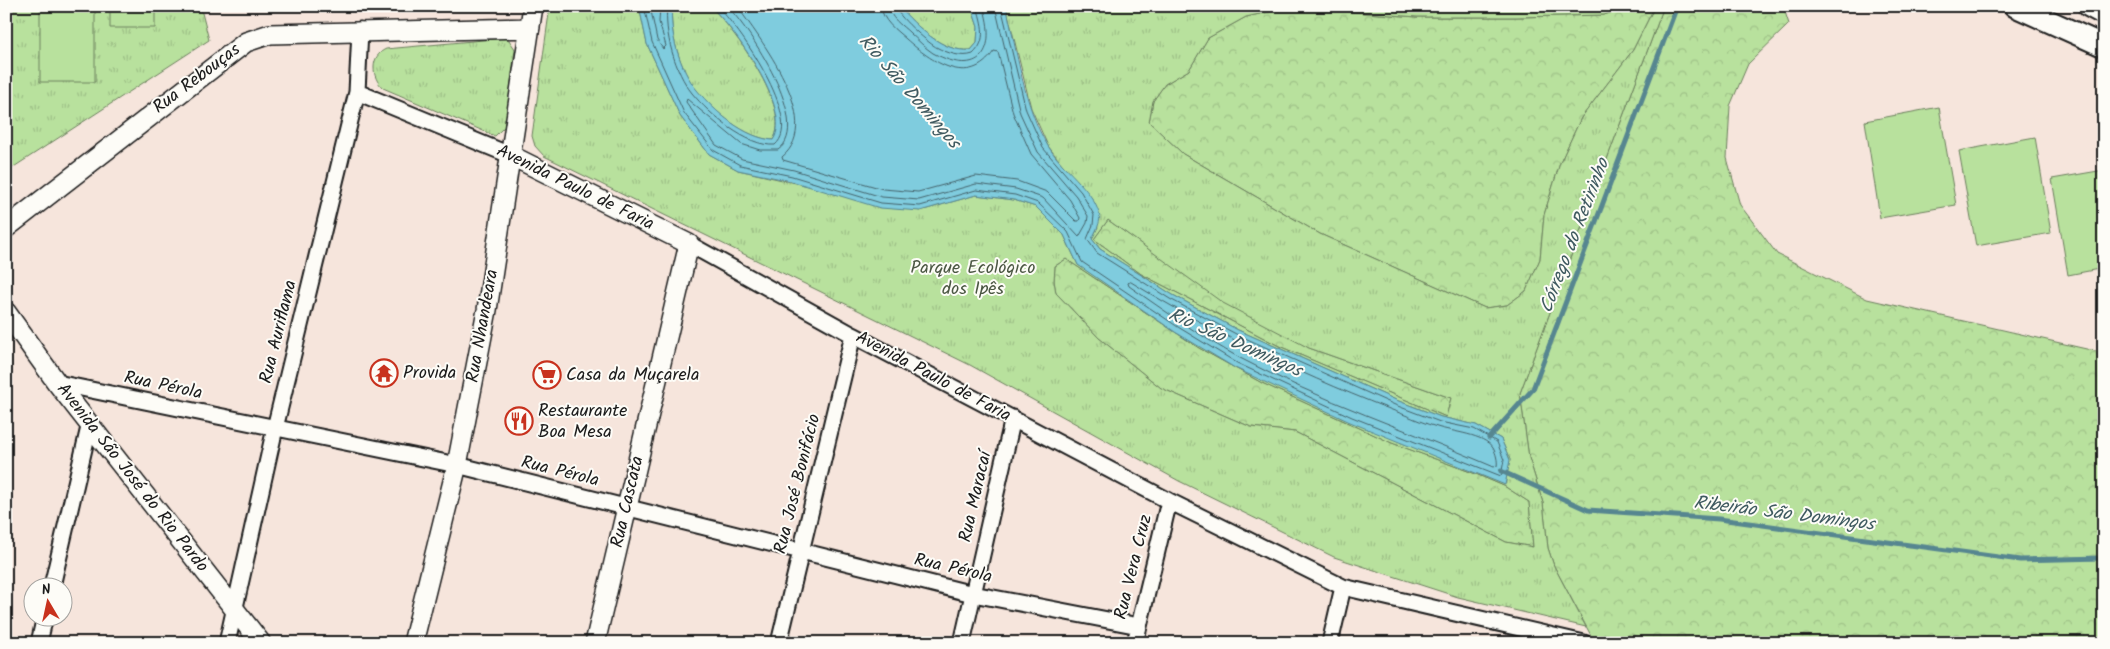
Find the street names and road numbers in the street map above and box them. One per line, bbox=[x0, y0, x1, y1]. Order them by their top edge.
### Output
street label: Rua Rebouças bbox=[147, 36, 247, 122]
street label: Avenida Paulo de Faria bbox=[491, 137, 659, 239]
street label: Rua Nhandeara bbox=[459, 267, 507, 385]
street label: Rua Auriflama bbox=[252, 277, 306, 387]
street label: Avenida Paulo de Faria bbox=[850, 324, 1016, 430]
street label: Rua Pérola bbox=[121, 364, 205, 408]
street label: Avenida São José do Rio Pardo bbox=[49, 377, 215, 579]
street label: Rua José Bonifácio bbox=[767, 411, 829, 557]
street label: Rua Maracaí bbox=[951, 446, 1001, 545]
street label: Rua Pérola bbox=[518, 448, 602, 496]
street label: Rua Cascata bbox=[603, 453, 653, 551]
street label: Rua Vera Cruz bbox=[1107, 511, 1161, 623]
street label: Rua Pérola bbox=[911, 546, 995, 592]

